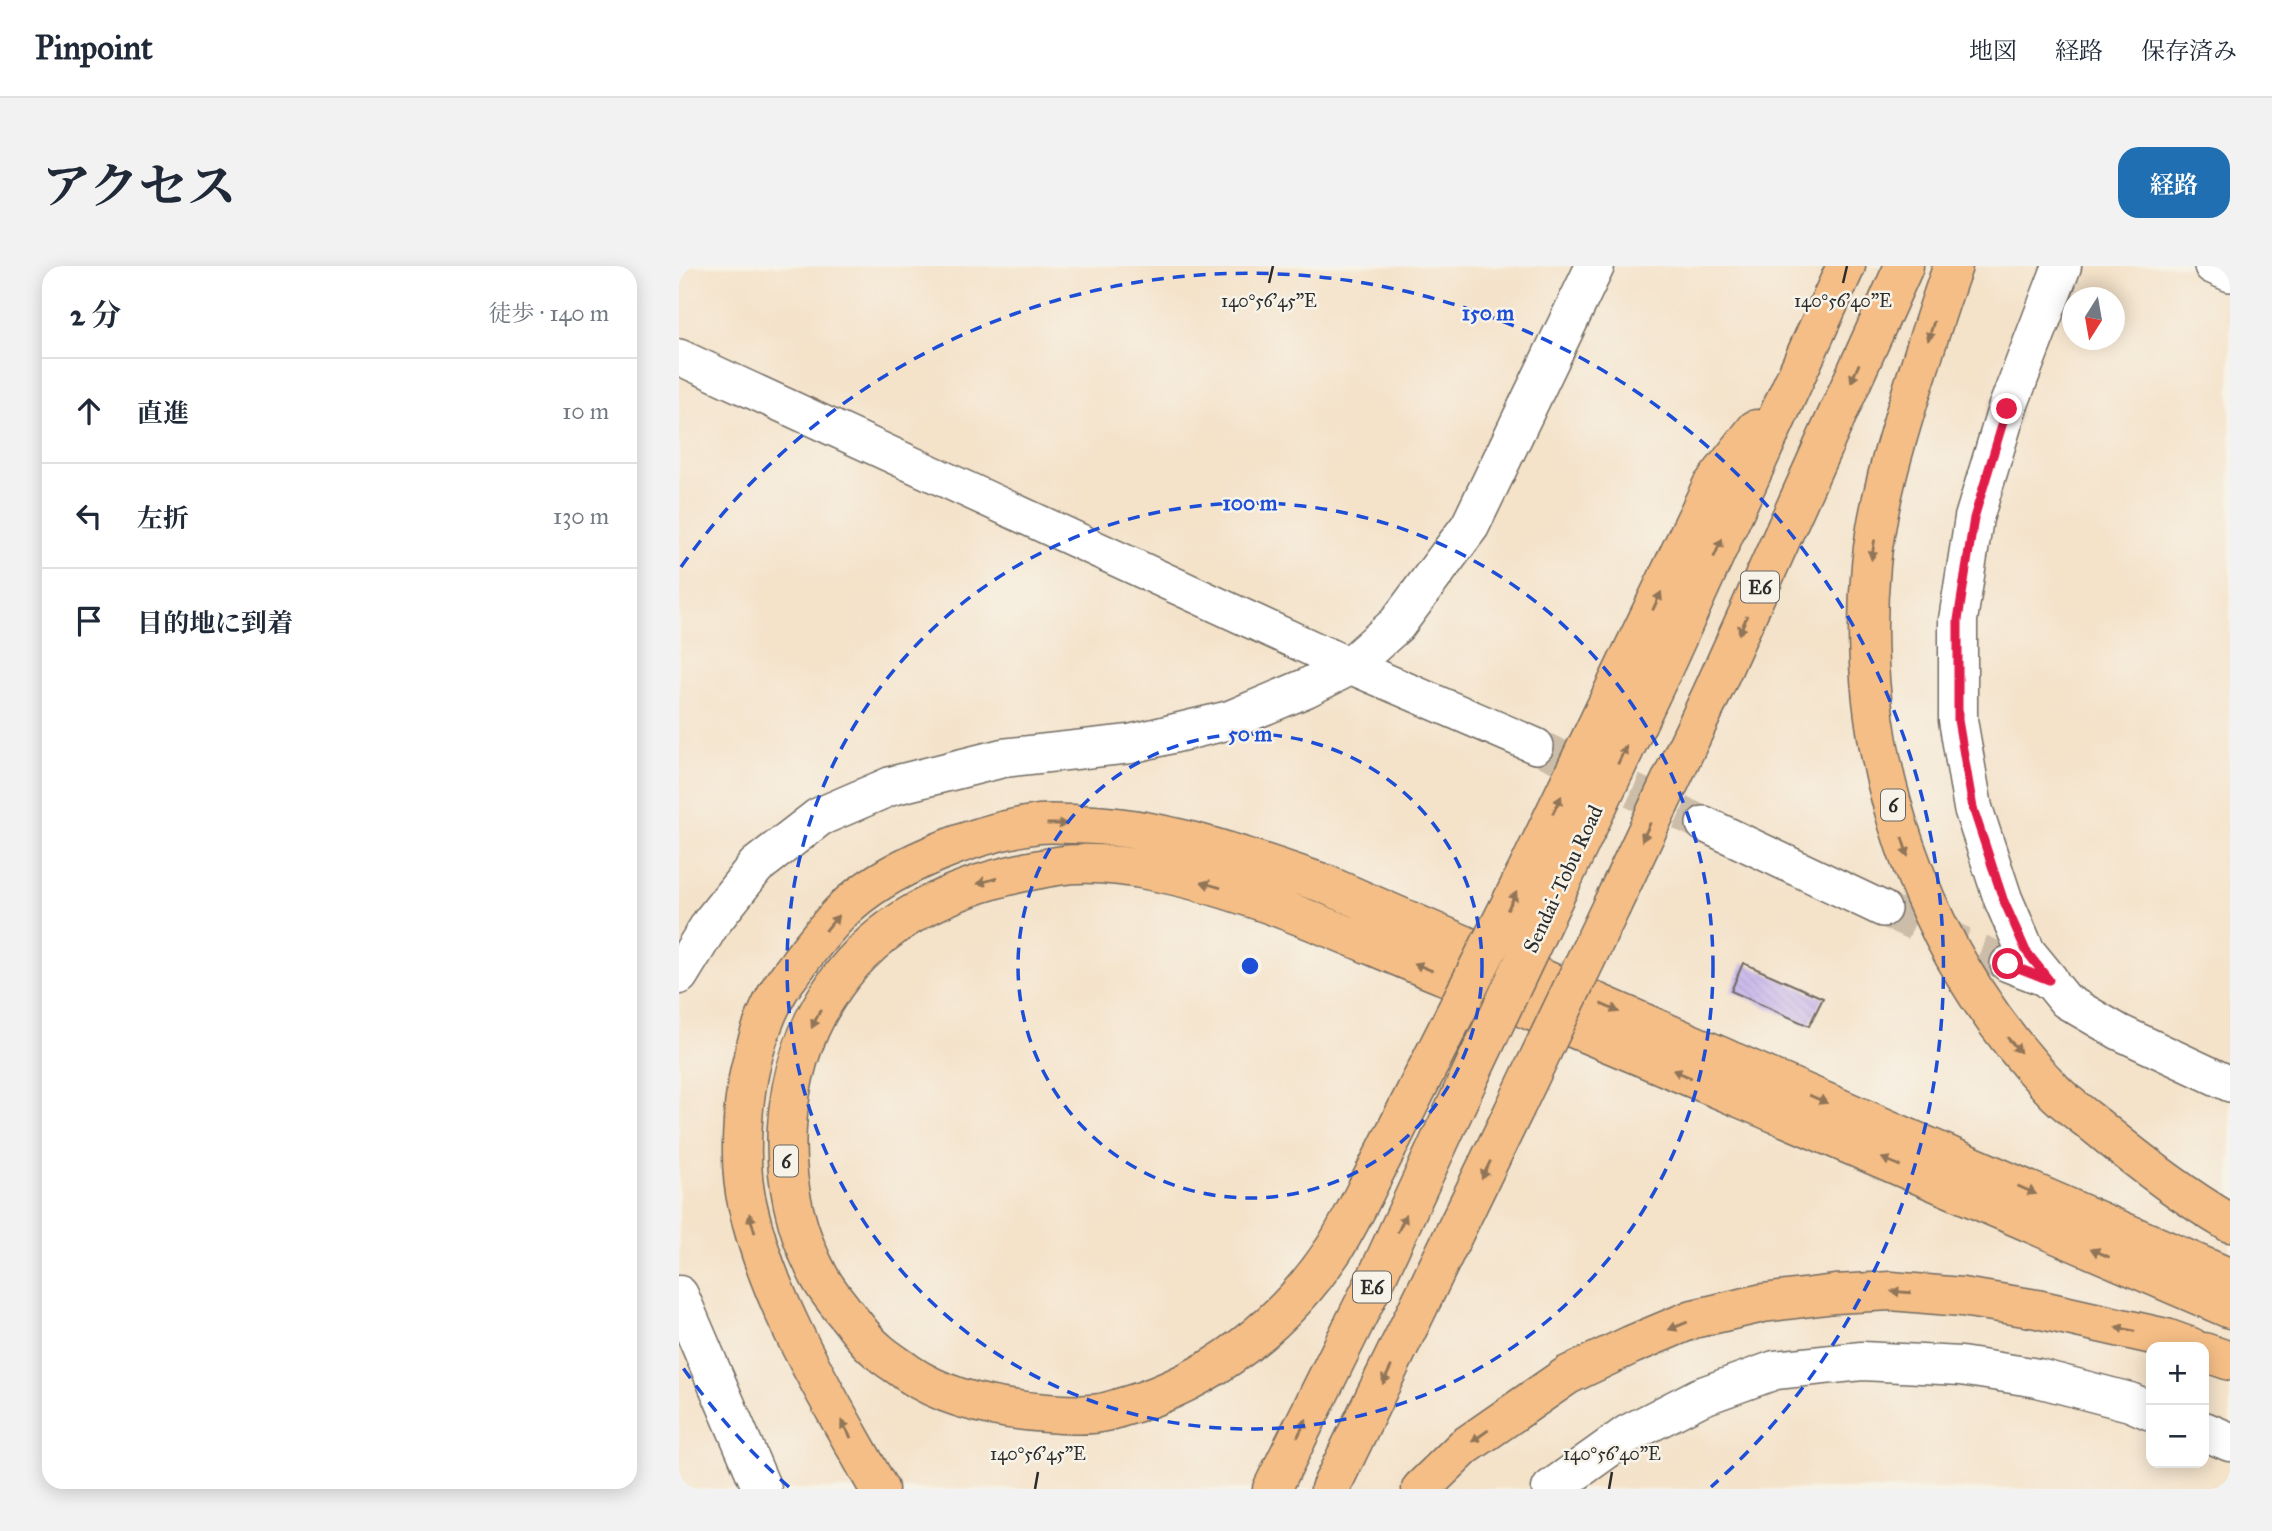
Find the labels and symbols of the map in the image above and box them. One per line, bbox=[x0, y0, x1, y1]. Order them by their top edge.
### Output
north arrow bbox=[2062, 287, 2125, 350]
text: 140°56'45"E bbox=[1221, 290, 1317, 312]
text: 140°56'40"E bbox=[1794, 290, 1892, 312]
text: 150 m bbox=[1462, 300, 1514, 326]
one-way arrow bbox=[1925, 320, 1936, 341]
one-way arrow bbox=[1849, 363, 1861, 383]
route end bbox=[1991, 393, 2022, 424]
text: 100 m bbox=[1223, 490, 1278, 516]
one-way arrow bbox=[1712, 538, 1724, 558]
one-way arrow bbox=[1867, 539, 1878, 561]
road number: E6 bbox=[1741, 572, 1779, 602]
one-way arrow bbox=[1651, 591, 1662, 611]
one-way arrow bbox=[1737, 615, 1748, 636]
text: 50 m bbox=[1228, 721, 1272, 747]
one-way arrow bbox=[1616, 745, 1628, 765]
road number: 6 bbox=[1881, 790, 1905, 820]
one-way arrow bbox=[1552, 795, 1563, 815]
street label: Sendai-Tobu Road bbox=[1517, 801, 1609, 957]
one-way arrow bbox=[1047, 818, 1069, 830]
one-way arrow bbox=[1641, 821, 1652, 842]
one-way arrow bbox=[1900, 837, 1910, 858]
one-way arrow bbox=[977, 877, 998, 887]
one-way arrow bbox=[1200, 879, 1221, 889]
one-way arrow bbox=[1506, 891, 1518, 911]
one-way arrow bbox=[824, 914, 839, 931]
route start bbox=[1992, 948, 2023, 979]
centre of rings bbox=[1238, 954, 1262, 978]
one-way arrow bbox=[1412, 961, 1433, 972]
one-way arrow bbox=[1599, 1003, 1620, 1014]
one-way arrow bbox=[810, 1009, 822, 1029]
one-way arrow bbox=[2006, 1036, 2022, 1054]
one-way arrow bbox=[1672, 1068, 1692, 1080]
one-way arrow bbox=[1808, 1093, 1828, 1105]
road number: 6 bbox=[774, 1146, 798, 1177]
one-way arrow bbox=[1881, 1156, 1902, 1167]
one-way arrow bbox=[1480, 1160, 1491, 1180]
one-way arrow bbox=[2016, 1185, 2037, 1196]
one-way arrow bbox=[747, 1212, 757, 1233]
one-way arrow bbox=[1396, 1213, 1408, 1233]
one-way arrow bbox=[2090, 1247, 2110, 1259]
road number: E6 bbox=[1353, 1272, 1391, 1302]
one-way arrow bbox=[1890, 1286, 1912, 1297]
one-way arrow bbox=[1667, 1320, 1688, 1331]
one-way arrow bbox=[2114, 1323, 2136, 1334]
one-way arrow bbox=[1381, 1365, 1392, 1385]
one-way arrow bbox=[1297, 1418, 1308, 1438]
one-way arrow bbox=[840, 1419, 852, 1439]
one-way arrow bbox=[1471, 1429, 1489, 1443]
text: 140°56'45"E bbox=[990, 1443, 1086, 1465]
text: 140°56'40"E bbox=[1563, 1443, 1661, 1465]

